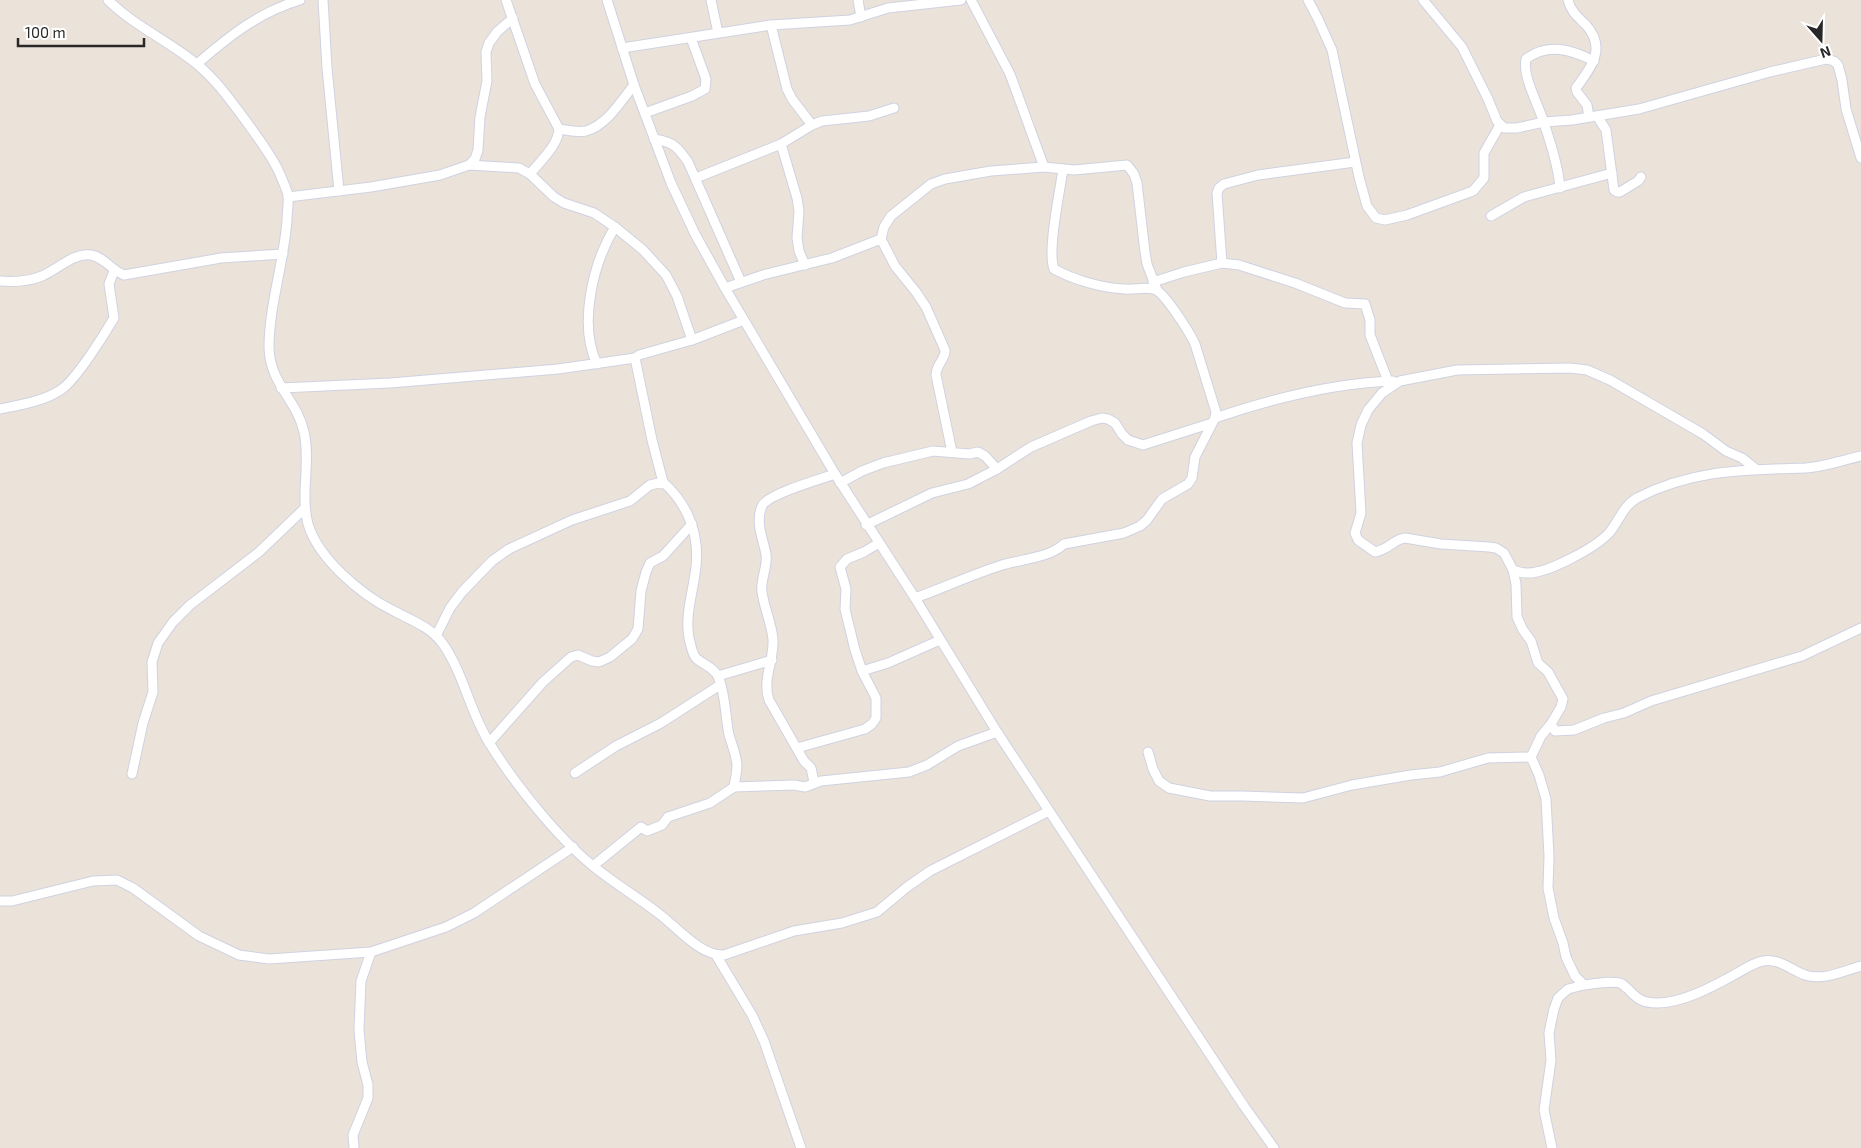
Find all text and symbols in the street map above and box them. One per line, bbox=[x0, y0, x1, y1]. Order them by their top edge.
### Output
scale bar bbox=[18, 15, 144, 47]
north arrow bbox=[1796, 15, 1846, 65]
text: 100 m bbox=[25, 23, 66, 41]
text: N bbox=[1818, 43, 1833, 62]

